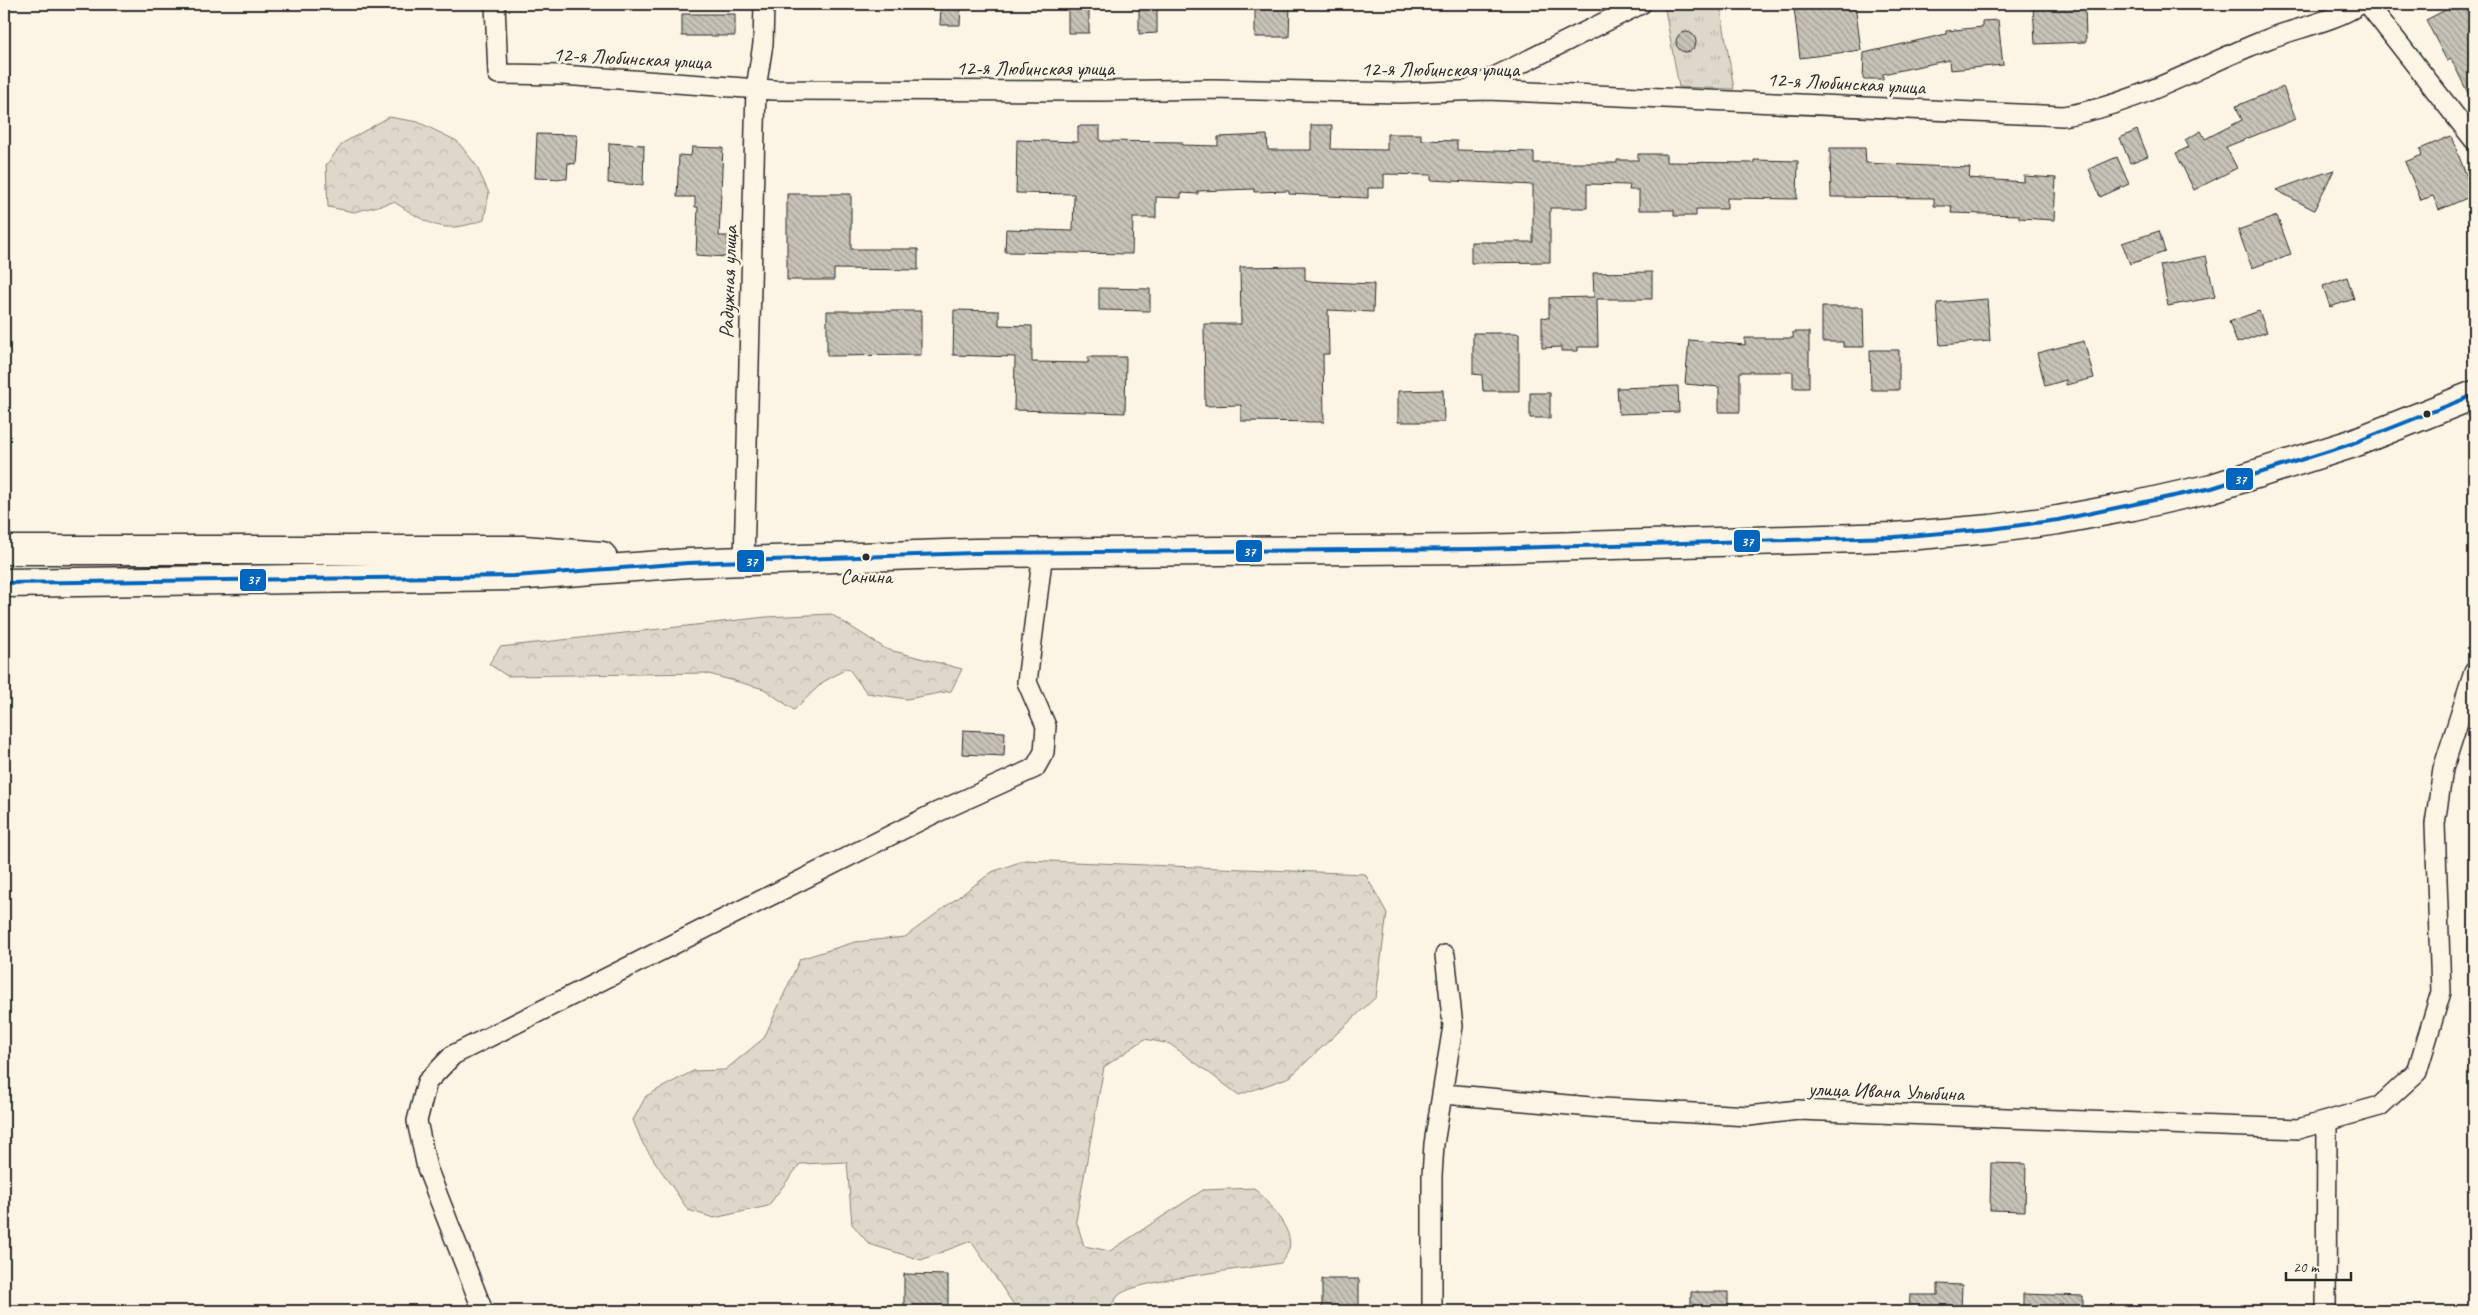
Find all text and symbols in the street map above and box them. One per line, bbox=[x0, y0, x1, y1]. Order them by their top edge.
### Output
street label: 12-я Любинская улица bbox=[552, 41, 713, 75]
street label: 12-я Любинская улица bbox=[956, 55, 1116, 81]
street label: 12-я Любинская улица bbox=[1361, 56, 1521, 82]
street label: 12-я Любинская улица bbox=[1766, 66, 1927, 100]
street label: Радужная улица bbox=[713, 223, 743, 339]
unlabelled marker bbox=[2422, 409, 2432, 419]
line badge: 37 bbox=[2225, 467, 2254, 491]
text: 37 bbox=[2234, 471, 2248, 488]
line badge: 37 bbox=[1733, 529, 1761, 553]
text: 37 bbox=[1741, 533, 1755, 550]
line badge: 37 bbox=[1235, 539, 1263, 563]
text: 37 bbox=[1243, 543, 1257, 560]
line badge: 37 bbox=[736, 549, 765, 573]
marker: Санина bbox=[861, 552, 871, 562]
text: 37 bbox=[745, 553, 759, 570]
place label: Санина bbox=[840, 564, 894, 589]
line badge: 37 bbox=[239, 568, 267, 592]
text: 37 bbox=[247, 571, 261, 588]
street label: улица Ивана Улыбина bbox=[1806, 1075, 1966, 1107]
scale bar bbox=[2286, 1250, 2350, 1282]
text: 20 m bbox=[2293, 1258, 2320, 1277]

